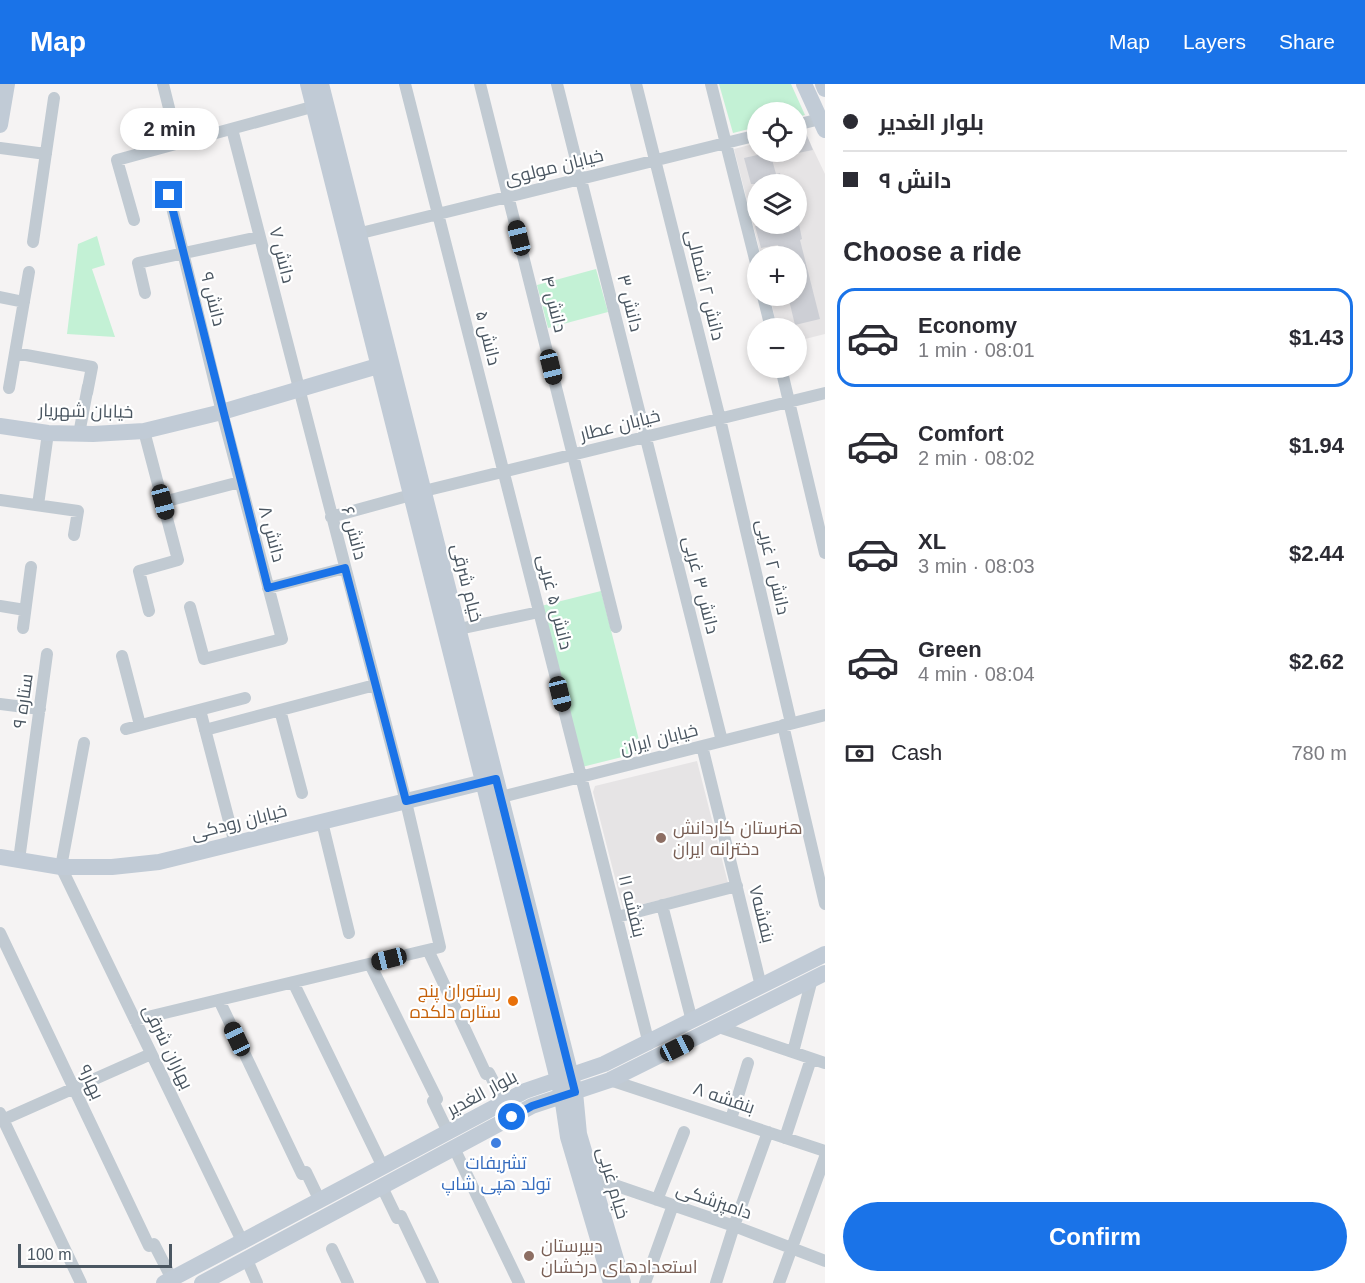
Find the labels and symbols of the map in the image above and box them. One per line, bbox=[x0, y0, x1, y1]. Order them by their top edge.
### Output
callout: 2 min bbox=[120, 108, 219, 150]
street label: خیابان مولوی bbox=[503, 145, 606, 190]
route end bbox=[155, 181, 182, 208]
car bbox=[506, 218, 532, 258]
street label: دانش ۷ bbox=[264, 225, 299, 285]
street label: دانش ۲ شمالی bbox=[681, 228, 728, 343]
street label: دانش ۹ bbox=[196, 270, 229, 328]
street label: دانش ۳ bbox=[612, 272, 647, 334]
street label: دانش ۴ bbox=[536, 274, 571, 335]
street label: دانش ۵ bbox=[471, 309, 504, 368]
car bbox=[538, 347, 564, 387]
street label: خیابان شهریار bbox=[37, 400, 134, 423]
street label: خیابان عطار bbox=[577, 405, 662, 446]
car bbox=[150, 482, 176, 522]
street label: دانش ۸ bbox=[254, 504, 289, 564]
street label: دانش ۶ bbox=[336, 504, 371, 562]
street label: دانش ۲ غربی bbox=[751, 517, 794, 617]
street label: دانش ۳ غربی bbox=[678, 534, 723, 636]
street label: خیام شرقی bbox=[446, 542, 486, 625]
street label: دانش ۵ غربی bbox=[533, 552, 576, 652]
street label: ستاره ۹ bbox=[9, 672, 38, 730]
car bbox=[547, 674, 573, 714]
street label: خیابان ایران bbox=[618, 720, 700, 759]
street label: خیابان رودکی bbox=[189, 800, 289, 845]
place label: هنرستان کاردانش دخترانه ایران bbox=[673, 818, 803, 860]
marker: هنرستان کاردانش دخترانه ایران bbox=[654, 831, 668, 845]
street label: بنفشه ۱۱ bbox=[615, 873, 649, 939]
street label: بنفشه۷ bbox=[745, 883, 779, 945]
car bbox=[369, 946, 409, 972]
place label: رستوران پنج ستاره دلکده bbox=[410, 981, 501, 1023]
marker: رستوران پنج ستاره دلکده bbox=[506, 994, 520, 1008]
street label: بهاران شرقی bbox=[138, 1001, 197, 1093]
car bbox=[221, 1019, 253, 1059]
car bbox=[657, 1032, 697, 1064]
street label: بهار۹ bbox=[73, 1061, 108, 1103]
street label: بلوار الغدیر bbox=[443, 1066, 521, 1121]
street label: بنفشه ۸ bbox=[691, 1078, 757, 1118]
route start bbox=[498, 1103, 525, 1130]
marker: تشریفات تولد هپی شاپ bbox=[489, 1136, 503, 1150]
street label: خیام غربی bbox=[591, 1145, 633, 1222]
place label: تشریفات تولد هپی شاپ bbox=[441, 1153, 551, 1196]
street label: دامپزشکی bbox=[673, 1179, 754, 1225]
place label: دبیرستان استعدادهای درخشان bbox=[541, 1236, 698, 1278]
scale bar bbox=[18, 1241, 172, 1268]
marker: دبیرستان استعدادهای درخشان bbox=[522, 1249, 536, 1263]

